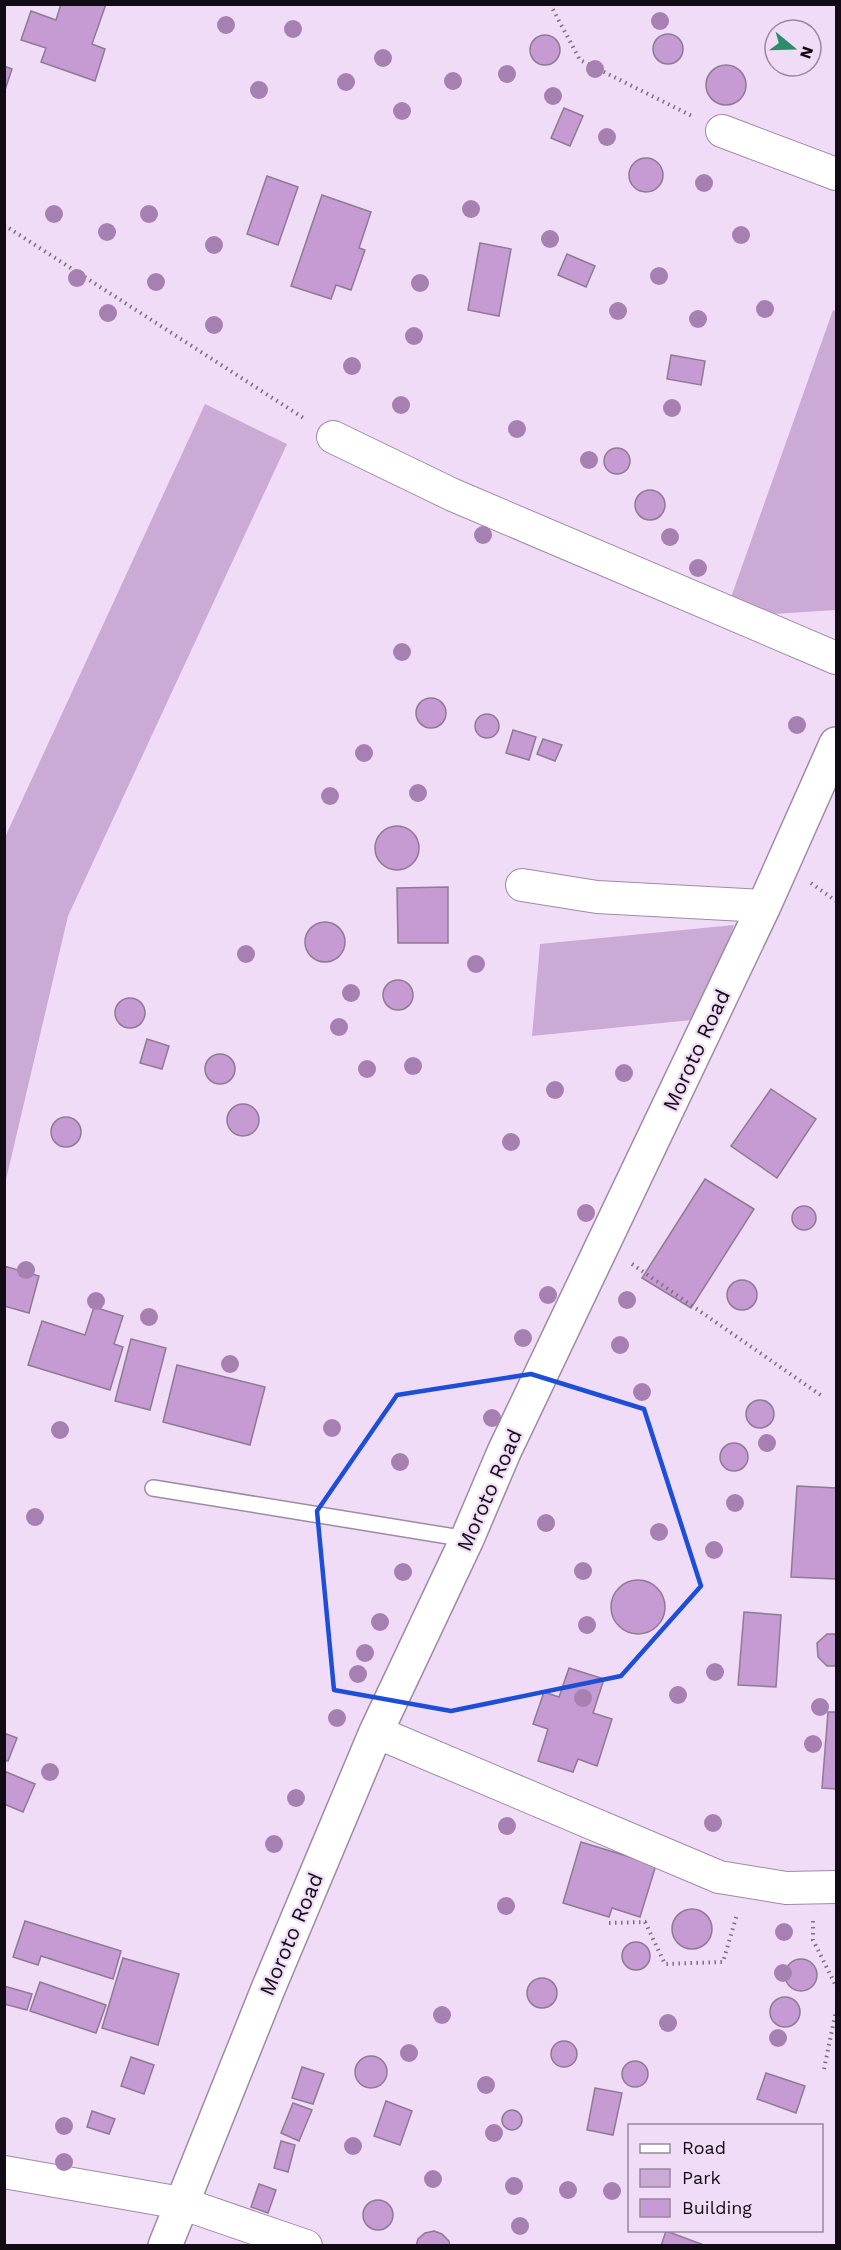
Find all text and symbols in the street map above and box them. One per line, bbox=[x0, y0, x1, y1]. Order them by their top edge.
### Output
north arrow bbox=[763, 18, 823, 78]
text: N bbox=[796, 44, 818, 61]
street label: Moroto Road bbox=[657, 985, 735, 1115]
street label: Moroto Road bbox=[451, 1425, 527, 1555]
street label: Moroto Road bbox=[254, 1869, 328, 1999]
legend bbox=[628, 2124, 823, 2232]
text: Road bbox=[682, 2137, 726, 2158]
text: Park bbox=[682, 2167, 721, 2188]
text: Building bbox=[682, 2197, 752, 2218]

